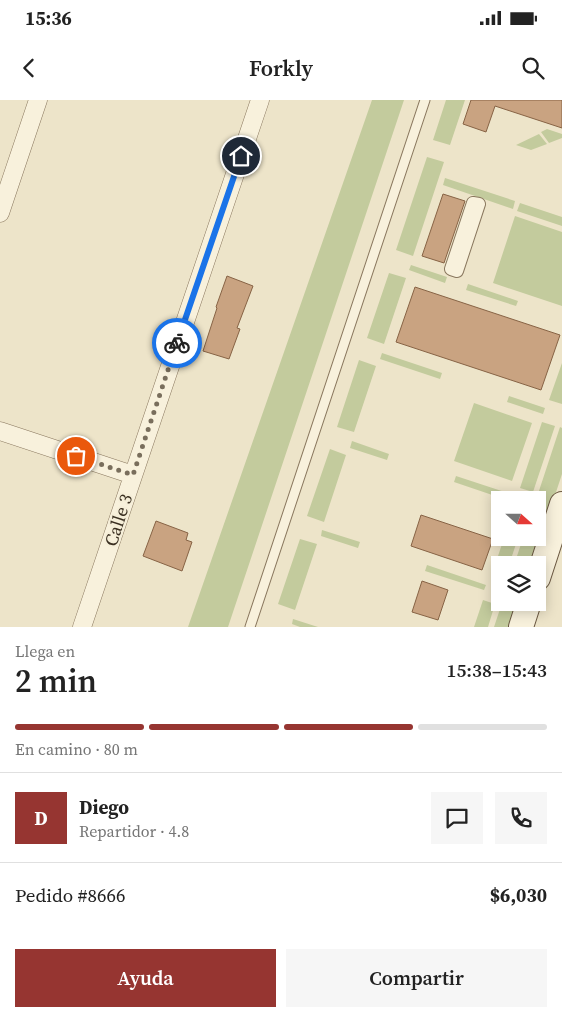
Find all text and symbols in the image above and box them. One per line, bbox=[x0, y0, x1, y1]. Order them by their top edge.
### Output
text: 15:36 bbox=[25, 5, 72, 31]
text: Forkly bbox=[249, 53, 313, 83]
icon: back bbox=[15, 54, 43, 82]
icon: search bbox=[519, 54, 547, 82]
pin bbox=[220, 135, 262, 177]
icon: home bbox=[227, 142, 255, 170]
courier bbox=[152, 318, 202, 368]
icon: bike bbox=[163, 329, 191, 357]
pin bbox=[55, 435, 97, 477]
icon: bag bbox=[62, 442, 90, 470]
street label: Calle 3 bbox=[98, 491, 138, 549]
north arrow bbox=[491, 491, 546, 546]
map controls bbox=[491, 491, 546, 611]
button: layers bbox=[491, 556, 546, 611]
text: Llega en bbox=[15, 640, 75, 662]
text: 15:38–15:43 bbox=[447, 657, 547, 683]
text: 2 min bbox=[15, 659, 97, 703]
text: En camino · 80 m bbox=[15, 738, 138, 760]
button: chat bbox=[431, 792, 483, 844]
button: phone bbox=[495, 792, 547, 844]
text: Diego bbox=[79, 794, 129, 820]
text: D bbox=[34, 805, 48, 831]
text: Repartidor · 4.8 bbox=[79, 820, 189, 842]
text: Pedido #8666 bbox=[15, 882, 126, 908]
text: $6,030 bbox=[490, 882, 547, 908]
button: Ayuda bbox=[15, 949, 276, 1007]
button: Compartir bbox=[286, 949, 547, 1007]

